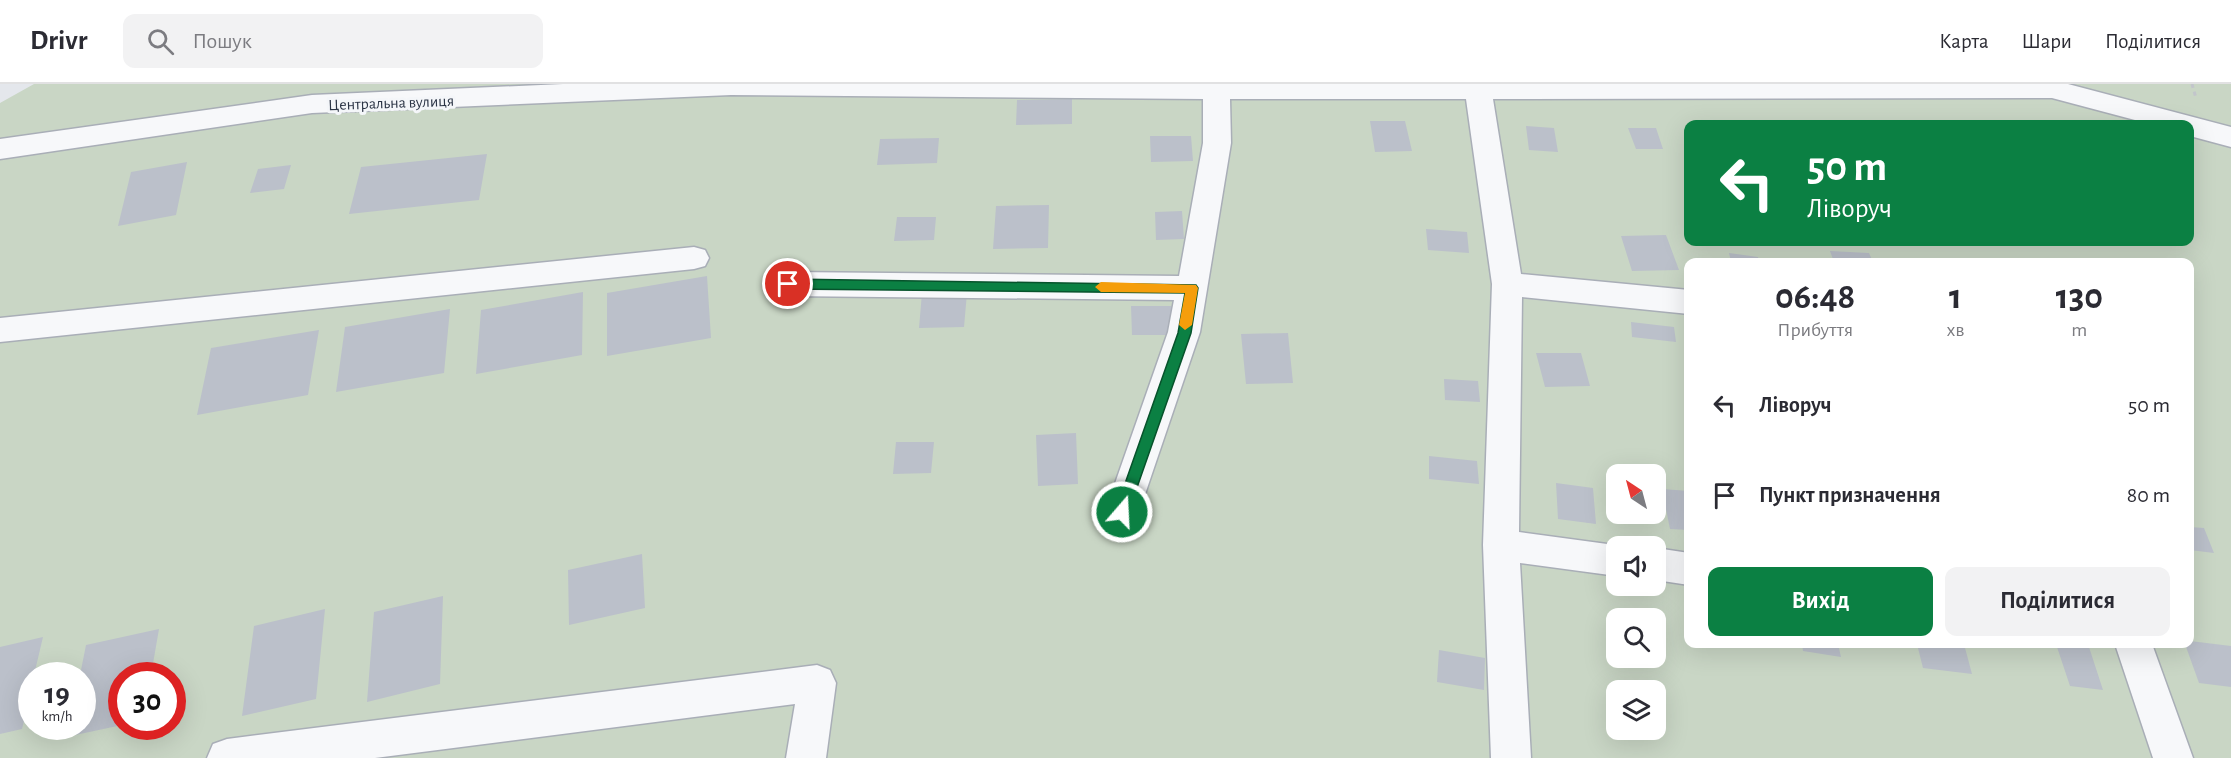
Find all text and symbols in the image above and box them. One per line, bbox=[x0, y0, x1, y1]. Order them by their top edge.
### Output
search box bbox=[123, 14, 543, 68]
icon: search bbox=[144, 25, 177, 58]
text: Drivr bbox=[30, 27, 87, 55]
text: Пошук bbox=[192, 30, 252, 52]
text: Карта bbox=[1939, 31, 1989, 52]
text: Шари bbox=[2022, 31, 2072, 52]
text: Поділитися bbox=[2105, 31, 2201, 52]
street label: Центральна вулиця bbox=[328, 93, 454, 114]
icon: left bbox=[1708, 144, 1786, 222]
text: 50 m bbox=[1807, 146, 1887, 188]
text: Ліворуч bbox=[1807, 195, 1892, 222]
pin bbox=[762, 258, 813, 309]
icon: arrive bbox=[771, 267, 804, 300]
text: 06:48 bbox=[1775, 279, 1855, 315]
text: 1 bbox=[1949, 279, 1962, 315]
text: 130 bbox=[2056, 279, 2103, 315]
text: Прибуття bbox=[1777, 320, 1853, 340]
text: хв bbox=[1946, 320, 1965, 340]
text: m bbox=[2071, 320, 2087, 340]
icon: left bbox=[1708, 389, 1741, 422]
text: Ліворуч bbox=[1759, 394, 1832, 416]
text: 50 m bbox=[2128, 394, 2170, 416]
north arrow bbox=[1606, 464, 1666, 524]
map controls bbox=[1606, 464, 1666, 740]
icon: arrive bbox=[1708, 479, 1741, 512]
position arrow bbox=[1090, 480, 1154, 544]
text: Пункт призначення bbox=[1759, 484, 1941, 506]
text: 80 m bbox=[2127, 484, 2170, 506]
button: sound bbox=[1606, 536, 1666, 596]
button: Вихід bbox=[1708, 567, 1933, 636]
button: Поділитися bbox=[1945, 567, 2170, 636]
button: search bbox=[1606, 608, 1666, 668]
speed limit sign: 30 bbox=[108, 662, 186, 740]
text: 19 bbox=[44, 679, 70, 709]
button: layers bbox=[1606, 680, 1666, 740]
text: km/h bbox=[42, 709, 72, 724]

